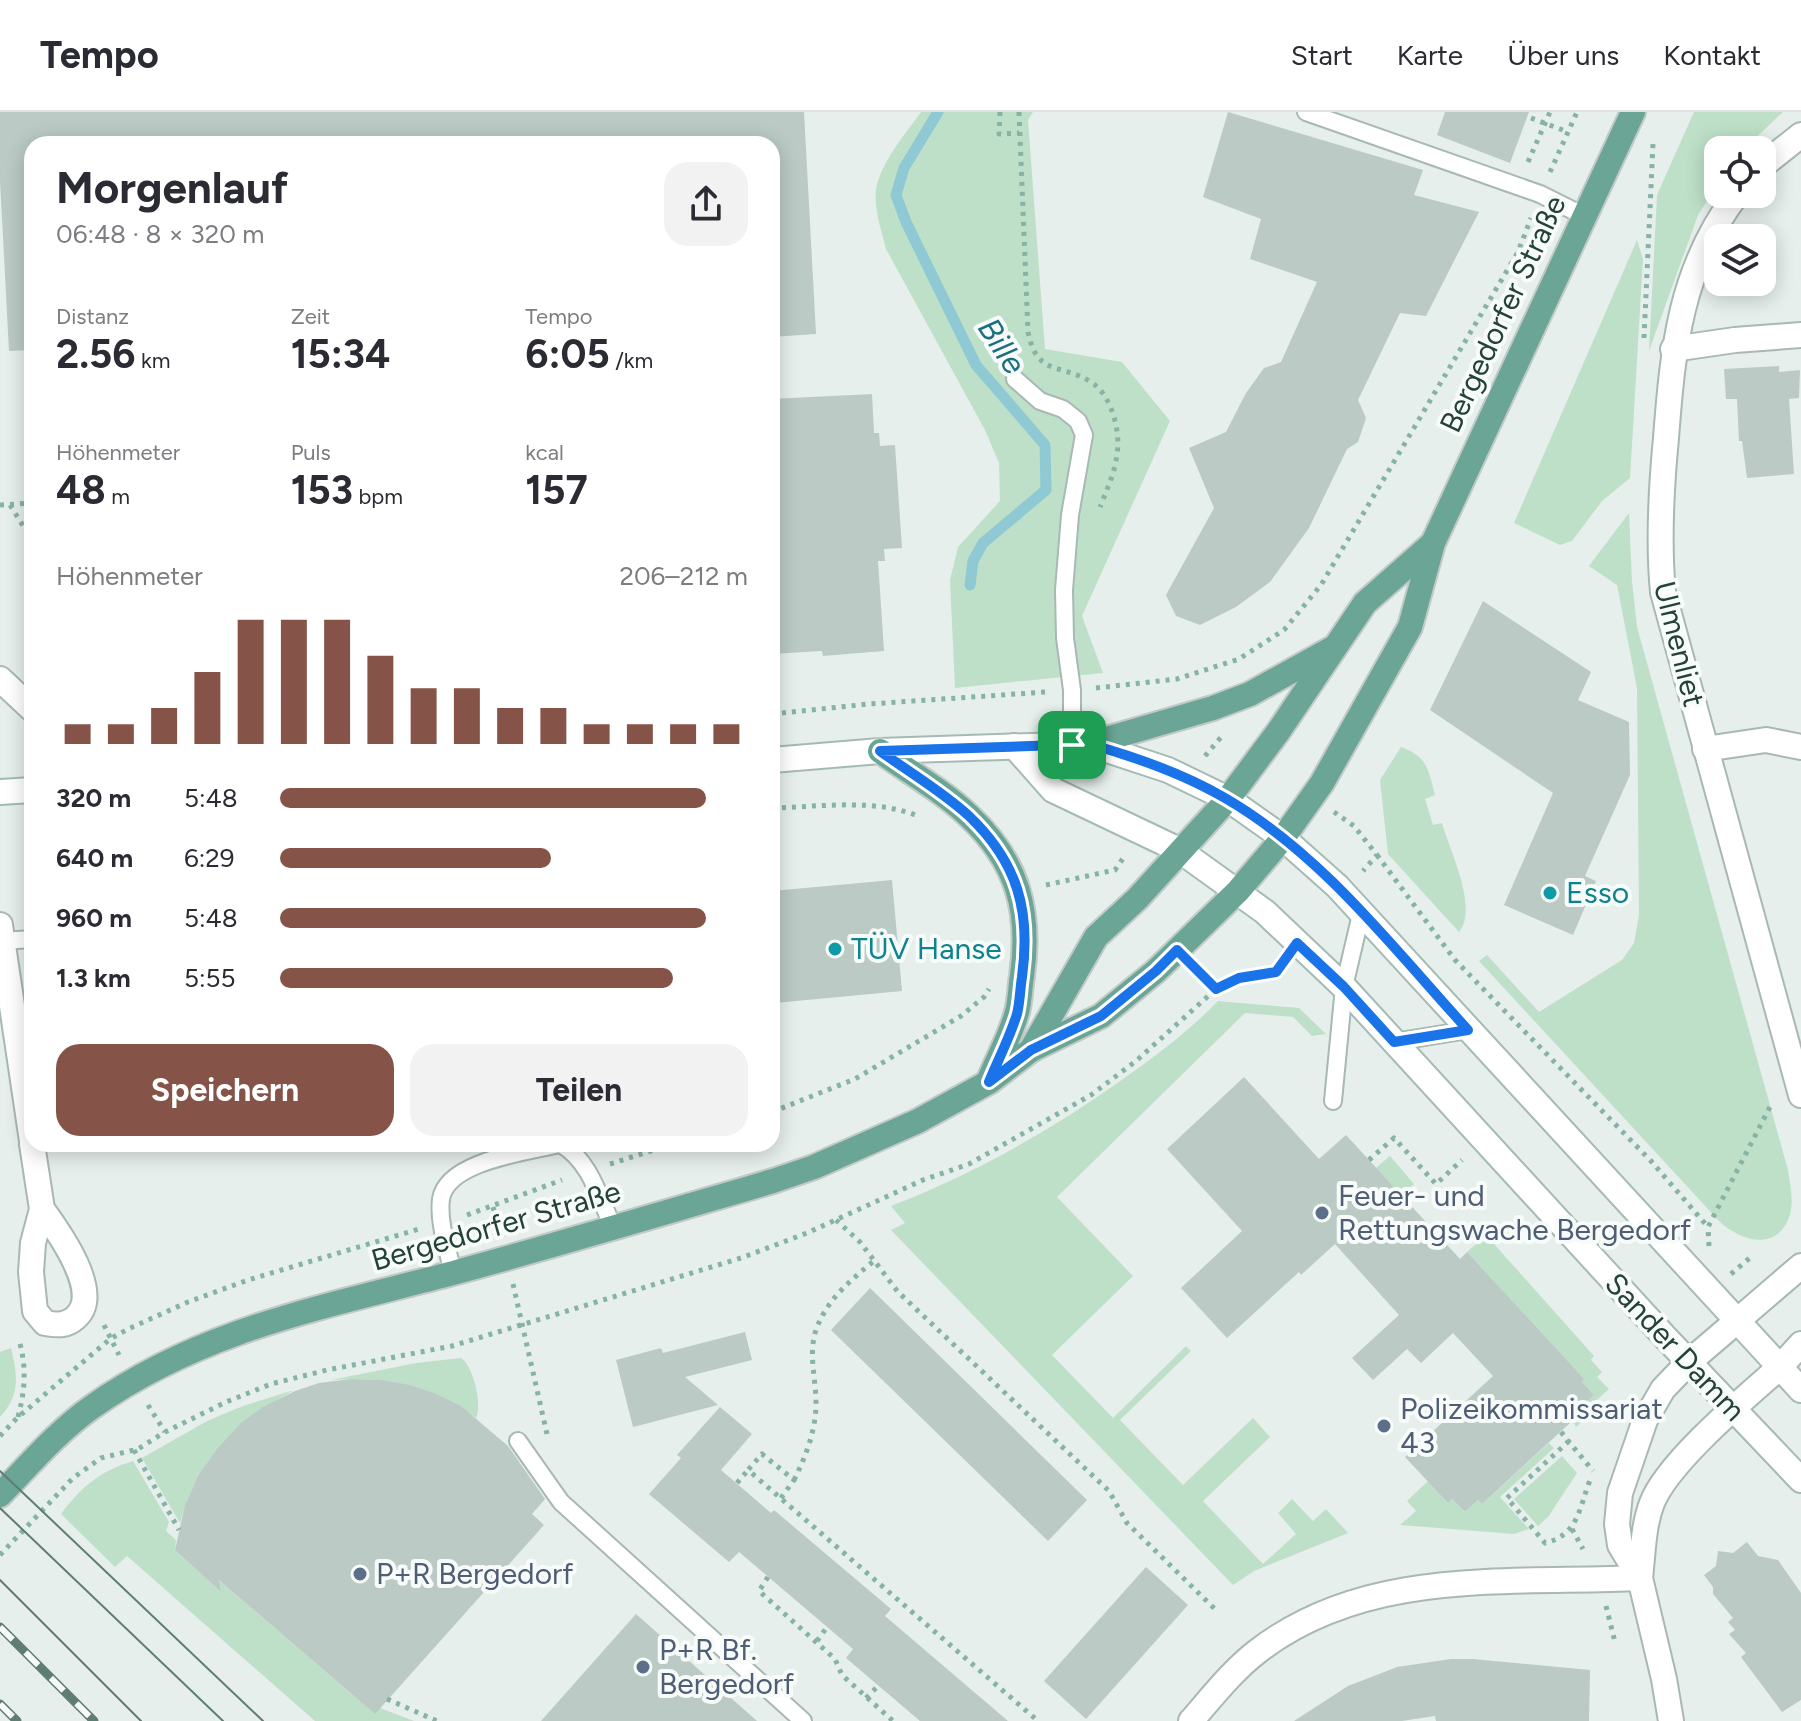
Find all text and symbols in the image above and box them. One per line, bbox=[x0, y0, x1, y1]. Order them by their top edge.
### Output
text: Tempo bbox=[40, 32, 159, 78]
text: Start bbox=[1291, 38, 1353, 72]
text: Karte bbox=[1397, 38, 1463, 72]
text: Über uns bbox=[1507, 38, 1619, 72]
text: Kontakt bbox=[1663, 38, 1761, 72]
map controls bbox=[1704, 136, 1776, 296]
button: locate bbox=[1704, 136, 1776, 208]
text: Morgenlauf bbox=[56, 161, 288, 214]
button: share bbox=[664, 162, 748, 246]
street label: Bergedorfer Straße bbox=[1431, 189, 1574, 438]
text: 06:48 · 8 × 320 m bbox=[56, 218, 264, 250]
button: layers bbox=[1704, 224, 1776, 296]
text: Distanz bbox=[56, 303, 129, 330]
text: Zeit bbox=[291, 303, 330, 330]
text: Tempo bbox=[525, 303, 593, 330]
water label: Bille bbox=[970, 311, 1034, 381]
text: 2.56 bbox=[56, 330, 136, 378]
text: 15:34 bbox=[291, 330, 390, 378]
text: 6:05 bbox=[525, 330, 610, 378]
text: km bbox=[136, 347, 170, 374]
text: /km bbox=[610, 347, 653, 374]
text: Höhenmeter bbox=[56, 439, 180, 466]
text: Puls bbox=[291, 439, 331, 466]
text: kcal bbox=[525, 439, 564, 466]
text: 48 bbox=[56, 466, 106, 514]
text: 153 bbox=[291, 466, 353, 514]
text: 157 bbox=[525, 466, 588, 514]
text: m bbox=[106, 483, 130, 510]
text: bpm bbox=[353, 483, 403, 510]
text: Höhenmeter bbox=[56, 560, 203, 592]
text: 206–212 m bbox=[619, 560, 748, 592]
street label: Ulmenliet bbox=[1646, 577, 1713, 710]
pin bbox=[1038, 711, 1106, 779]
icon: arrive bbox=[1050, 723, 1094, 767]
text: 320 m bbox=[56, 782, 131, 814]
text: 5:48 bbox=[184, 782, 238, 814]
text: 640 m bbox=[56, 842, 133, 874]
text: 6:29 bbox=[184, 842, 235, 874]
place label: Esso bbox=[1566, 874, 1629, 911]
marker: Esso bbox=[1541, 884, 1559, 902]
text: 960 m bbox=[56, 902, 132, 934]
text: 5:48 bbox=[184, 902, 238, 934]
place label: TÜV Hanse bbox=[851, 930, 1002, 967]
marker: TÜV Hanse bbox=[826, 940, 844, 958]
text: 1.3 km bbox=[56, 962, 131, 994]
text: 5:55 bbox=[184, 962, 235, 994]
button: Speichern bbox=[56, 1044, 394, 1136]
button: Teilen bbox=[410, 1044, 748, 1136]
street label: Bergedorfer Straße bbox=[367, 1172, 625, 1279]
place label: Feuer- und Rettungswache Bergedorf bbox=[1338, 1177, 1691, 1248]
marker: Feuer- und Rettungswache Bergedorf bbox=[1313, 1204, 1331, 1222]
street label: Sander Damm bbox=[1597, 1265, 1753, 1428]
place label: Polizeikommissariat 43 bbox=[1400, 1390, 1663, 1461]
marker: Polizeikommissariat 43 bbox=[1375, 1417, 1393, 1435]
place label: P+R Bergedorf bbox=[376, 1555, 573, 1592]
marker: P+R Bergedorf bbox=[351, 1565, 369, 1583]
place label: P+R Bf. Bergedorf bbox=[659, 1631, 794, 1702]
marker: P+R Bf. Bergedorf bbox=[634, 1658, 652, 1676]

